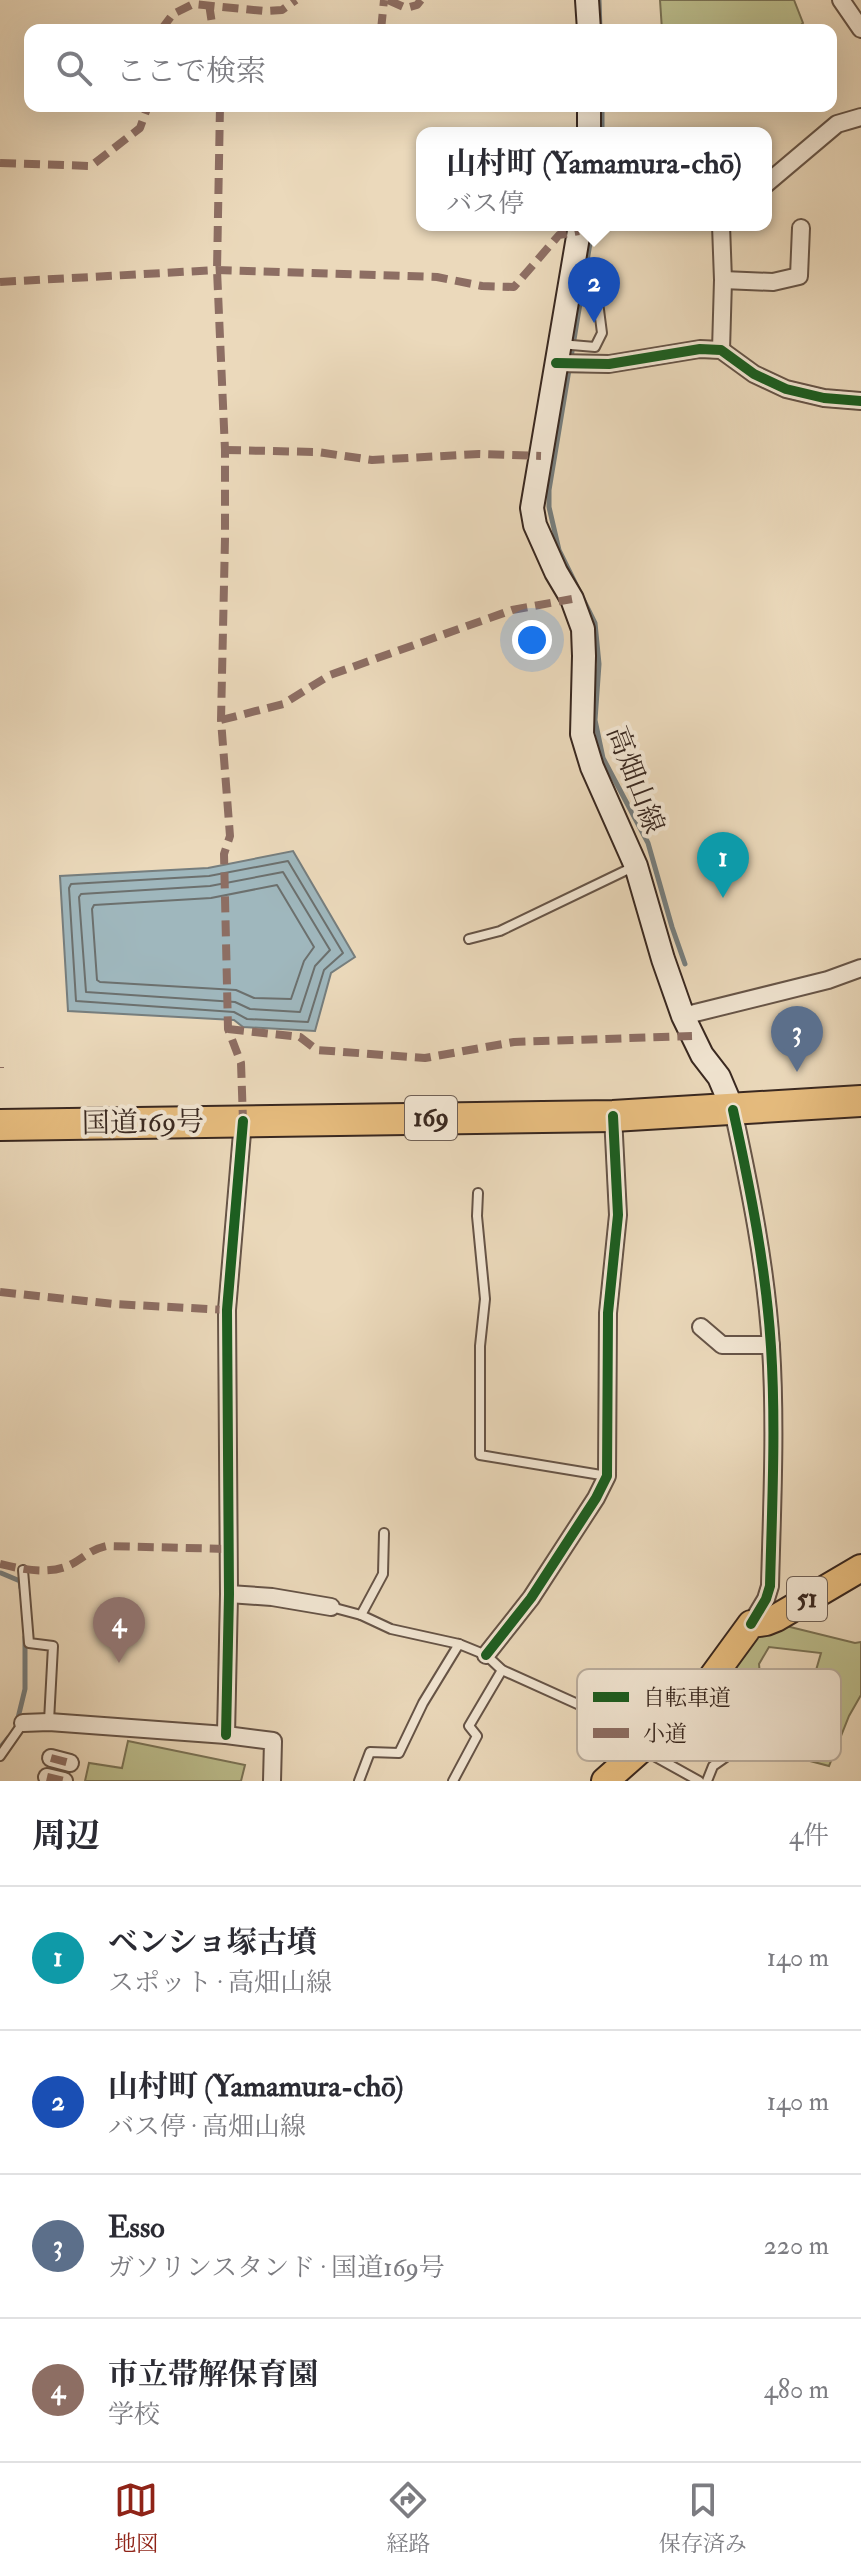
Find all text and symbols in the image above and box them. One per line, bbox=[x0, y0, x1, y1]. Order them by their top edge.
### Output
search box bbox=[24, 24, 837, 112]
icon: search bbox=[52, 46, 96, 90]
text: ここで検索 bbox=[116, 53, 266, 90]
popup bbox=[416, 127, 772, 231]
text: 山村町 (Yamamura-chō) bbox=[446, 145, 742, 182]
text: バス停 bbox=[446, 188, 524, 220]
pin: 2 bbox=[568, 257, 620, 323]
your location bbox=[512, 620, 552, 660]
street label: 高畑山線 bbox=[599, 721, 671, 839]
pin: 1 bbox=[697, 832, 749, 898]
pin: 3 bbox=[771, 1006, 823, 1072]
road number: 169 bbox=[405, 1096, 457, 1140]
street label: 国道169号 bbox=[82, 1104, 204, 1142]
road number: 51 bbox=[787, 1577, 827, 1621]
pin: 4 bbox=[93, 1597, 145, 1663]
legend bbox=[577, 1669, 841, 1761]
text: 自転車道 bbox=[643, 1684, 731, 1712]
text: 小道 bbox=[643, 1720, 687, 1748]
text: 周辺 bbox=[32, 1815, 100, 1858]
text: 4件 bbox=[789, 1820, 829, 1852]
text: ベンショ塚古墳 bbox=[108, 1924, 317, 1961]
text: 1 bbox=[53, 1942, 63, 1974]
text: 140 m bbox=[767, 1942, 829, 1974]
text: スポット · 高畑山線 bbox=[108, 1967, 332, 1999]
text: 山村町 (Yamamura-chō) bbox=[108, 2068, 404, 2105]
text: 2 bbox=[51, 2086, 65, 2118]
text: 140 m bbox=[767, 2086, 829, 2118]
text: バス停 · 高畑山線 bbox=[108, 2111, 306, 2143]
text: Esso bbox=[108, 2209, 165, 2246]
text: 3 bbox=[53, 2230, 63, 2262]
text: 220 m bbox=[764, 2230, 829, 2262]
text: ガソリンスタンド · 国道169号 bbox=[108, 2252, 445, 2284]
text: 市立帯解保育園 bbox=[108, 2356, 318, 2393]
text: 4 bbox=[51, 2374, 65, 2406]
text: 480 m bbox=[764, 2374, 829, 2406]
text: 学校 bbox=[108, 2399, 160, 2431]
tab: 地図 bbox=[114, 2478, 158, 2558]
tab: 経路 bbox=[386, 2478, 431, 2558]
tab: 保存済み bbox=[659, 2478, 747, 2558]

